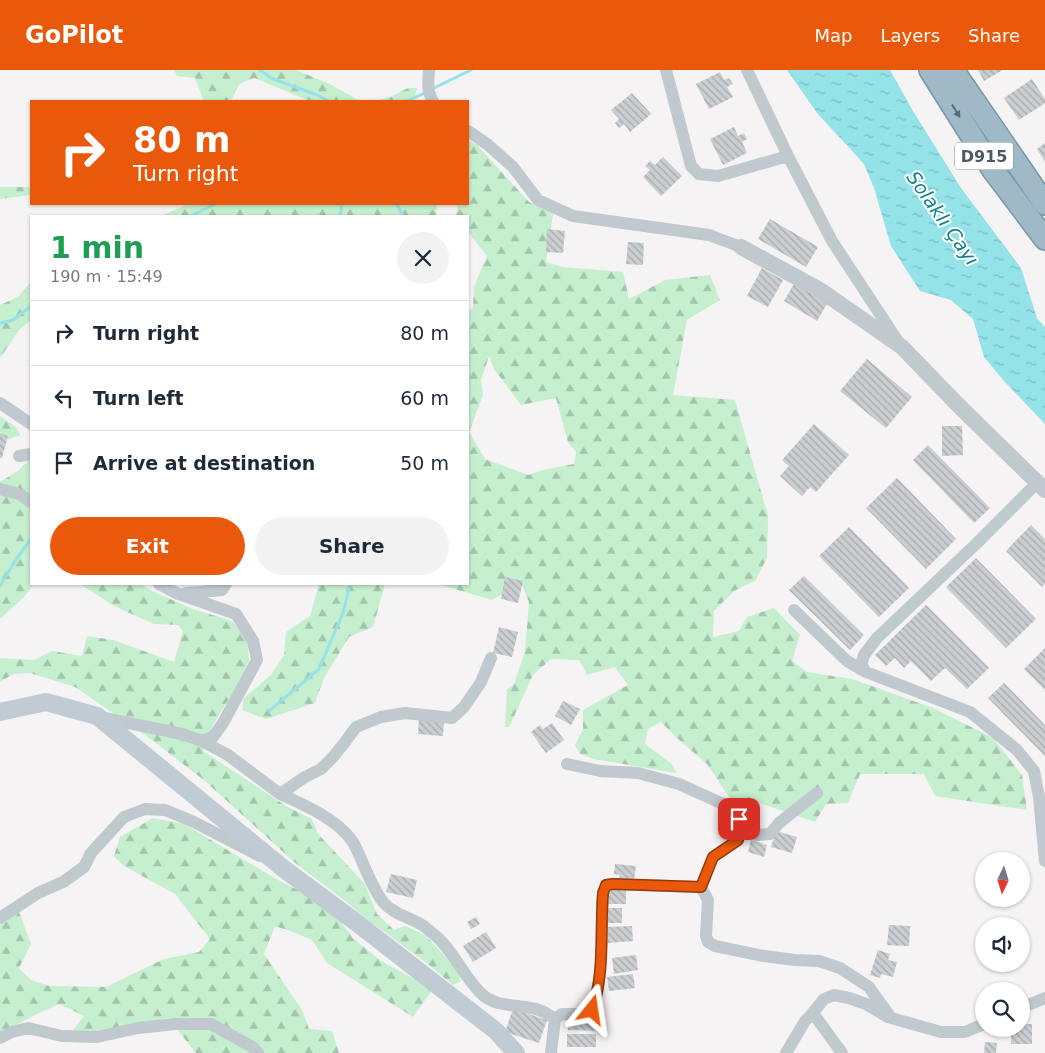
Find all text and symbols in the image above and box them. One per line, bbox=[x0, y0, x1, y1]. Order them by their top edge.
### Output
text: GoPilot bbox=[25, 21, 123, 49]
text: Map bbox=[814, 25, 852, 46]
text: Layers bbox=[880, 25, 940, 46]
text: Share bbox=[968, 25, 1020, 46]
one-way arrow bbox=[951, 105, 960, 118]
icon: right bbox=[50, 120, 115, 185]
text: 80 m bbox=[133, 120, 230, 160]
road number: D915 bbox=[955, 142, 1013, 170]
text: Turn right bbox=[133, 161, 238, 186]
water label: Solaklı Çayı bbox=[903, 167, 983, 269]
text: 1 min bbox=[50, 230, 144, 265]
button: close bbox=[397, 232, 449, 284]
text: 190 m · 15:49 bbox=[50, 267, 163, 286]
icon: right bbox=[50, 319, 78, 347]
text: Turn right bbox=[93, 322, 199, 344]
text: 80 m bbox=[400, 322, 449, 344]
icon: left bbox=[50, 384, 78, 412]
text: Turn left bbox=[93, 387, 184, 409]
text: 60 m bbox=[400, 387, 449, 409]
icon: arrive bbox=[50, 449, 78, 477]
text: Arrive at destination bbox=[93, 452, 315, 474]
text: 50 m bbox=[400, 452, 449, 474]
button: Exit bbox=[50, 517, 245, 575]
button: Share bbox=[255, 517, 449, 575]
pin bbox=[718, 798, 760, 840]
icon: arrive bbox=[725, 805, 753, 833]
north arrow bbox=[975, 852, 1030, 908]
map controls bbox=[975, 852, 1030, 1037]
button: sound bbox=[975, 917, 1030, 972]
button: search bbox=[975, 982, 1030, 1037]
position arrow bbox=[565, 983, 617, 1035]

